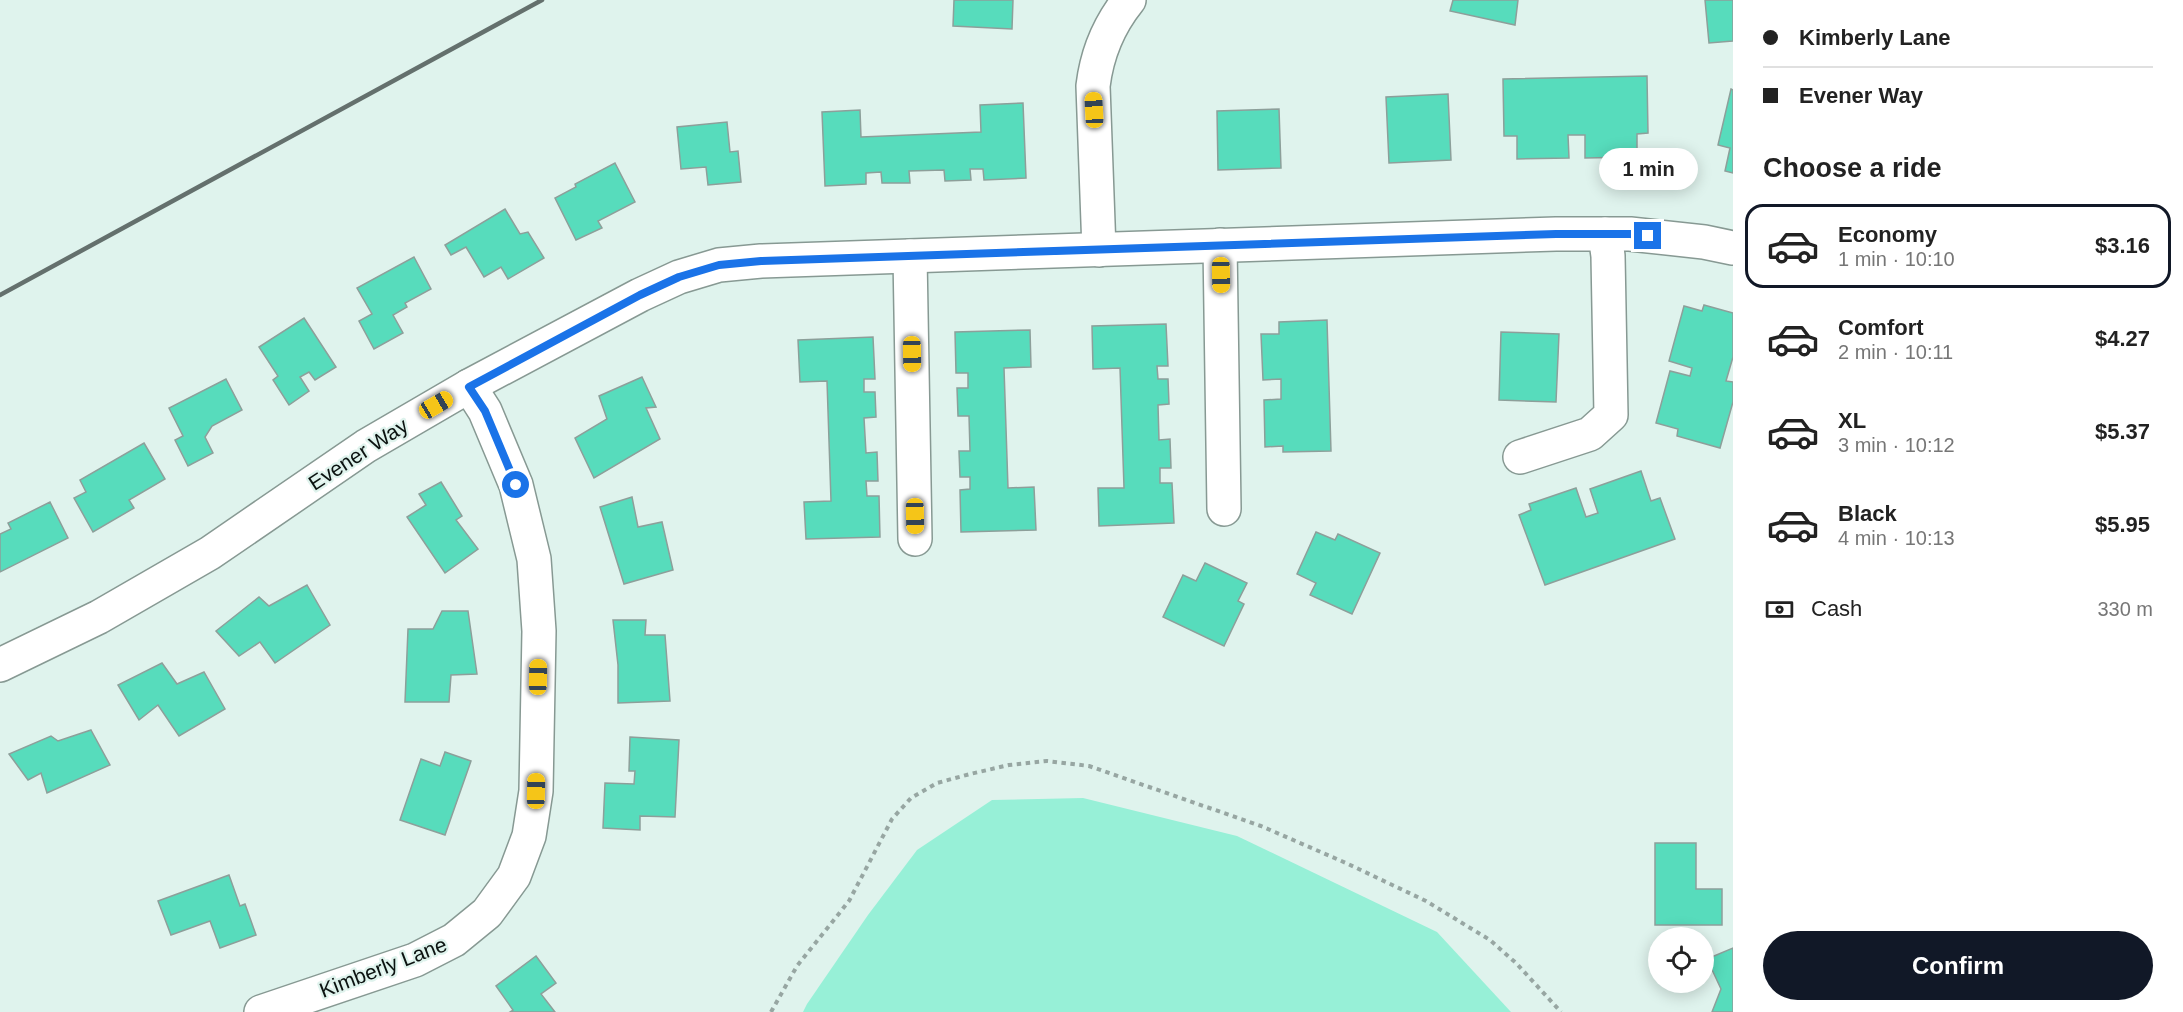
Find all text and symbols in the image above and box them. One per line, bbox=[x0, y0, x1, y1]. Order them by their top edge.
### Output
text: Kimberly Lane bbox=[1799, 25, 1951, 50]
text: Evener Way bbox=[1799, 83, 1923, 108]
car bbox=[1084, 92, 1104, 128]
callout: 1 min bbox=[1598, 149, 1698, 191]
text: Choose a ride bbox=[1763, 153, 1942, 183]
text: 1 min bbox=[1622, 158, 1675, 180]
icon: car bbox=[1766, 219, 1820, 273]
route end bbox=[1634, 222, 1661, 249]
text: Economy bbox=[1838, 222, 1937, 247]
text: $3.16 bbox=[2095, 233, 2150, 258]
text: 1 min · 10:10 bbox=[1838, 248, 1955, 270]
car bbox=[1212, 257, 1230, 293]
icon: car bbox=[1766, 312, 1820, 366]
text: Comfort bbox=[1838, 315, 1924, 340]
text: $4.27 bbox=[2095, 326, 2150, 351]
car bbox=[903, 336, 921, 372]
text: 2 min · 10:11 bbox=[1838, 341, 1953, 363]
car bbox=[416, 388, 456, 422]
icon: car bbox=[1766, 405, 1820, 459]
text: XL bbox=[1838, 408, 1866, 433]
street label: Evener Way bbox=[304, 413, 412, 495]
text: $5.37 bbox=[2095, 419, 2150, 444]
text: 3 min · 10:12 bbox=[1838, 434, 1955, 456]
route start bbox=[502, 471, 529, 498]
car bbox=[906, 498, 924, 534]
icon: car bbox=[1766, 498, 1820, 552]
text: Black bbox=[1838, 501, 1897, 526]
text: $5.95 bbox=[2095, 512, 2150, 537]
text: 4 min · 10:13 bbox=[1838, 527, 1955, 549]
icon: cash bbox=[1763, 593, 1796, 626]
text: Cash bbox=[1811, 596, 1862, 621]
text: 330 m bbox=[2097, 598, 2153, 620]
car bbox=[529, 659, 547, 695]
car bbox=[527, 773, 545, 809]
map controls bbox=[1648, 927, 1714, 993]
button: locate bbox=[1648, 927, 1714, 993]
button: Confirm bbox=[1763, 931, 2153, 1000]
street label: Kimberly Lane bbox=[316, 932, 450, 1002]

